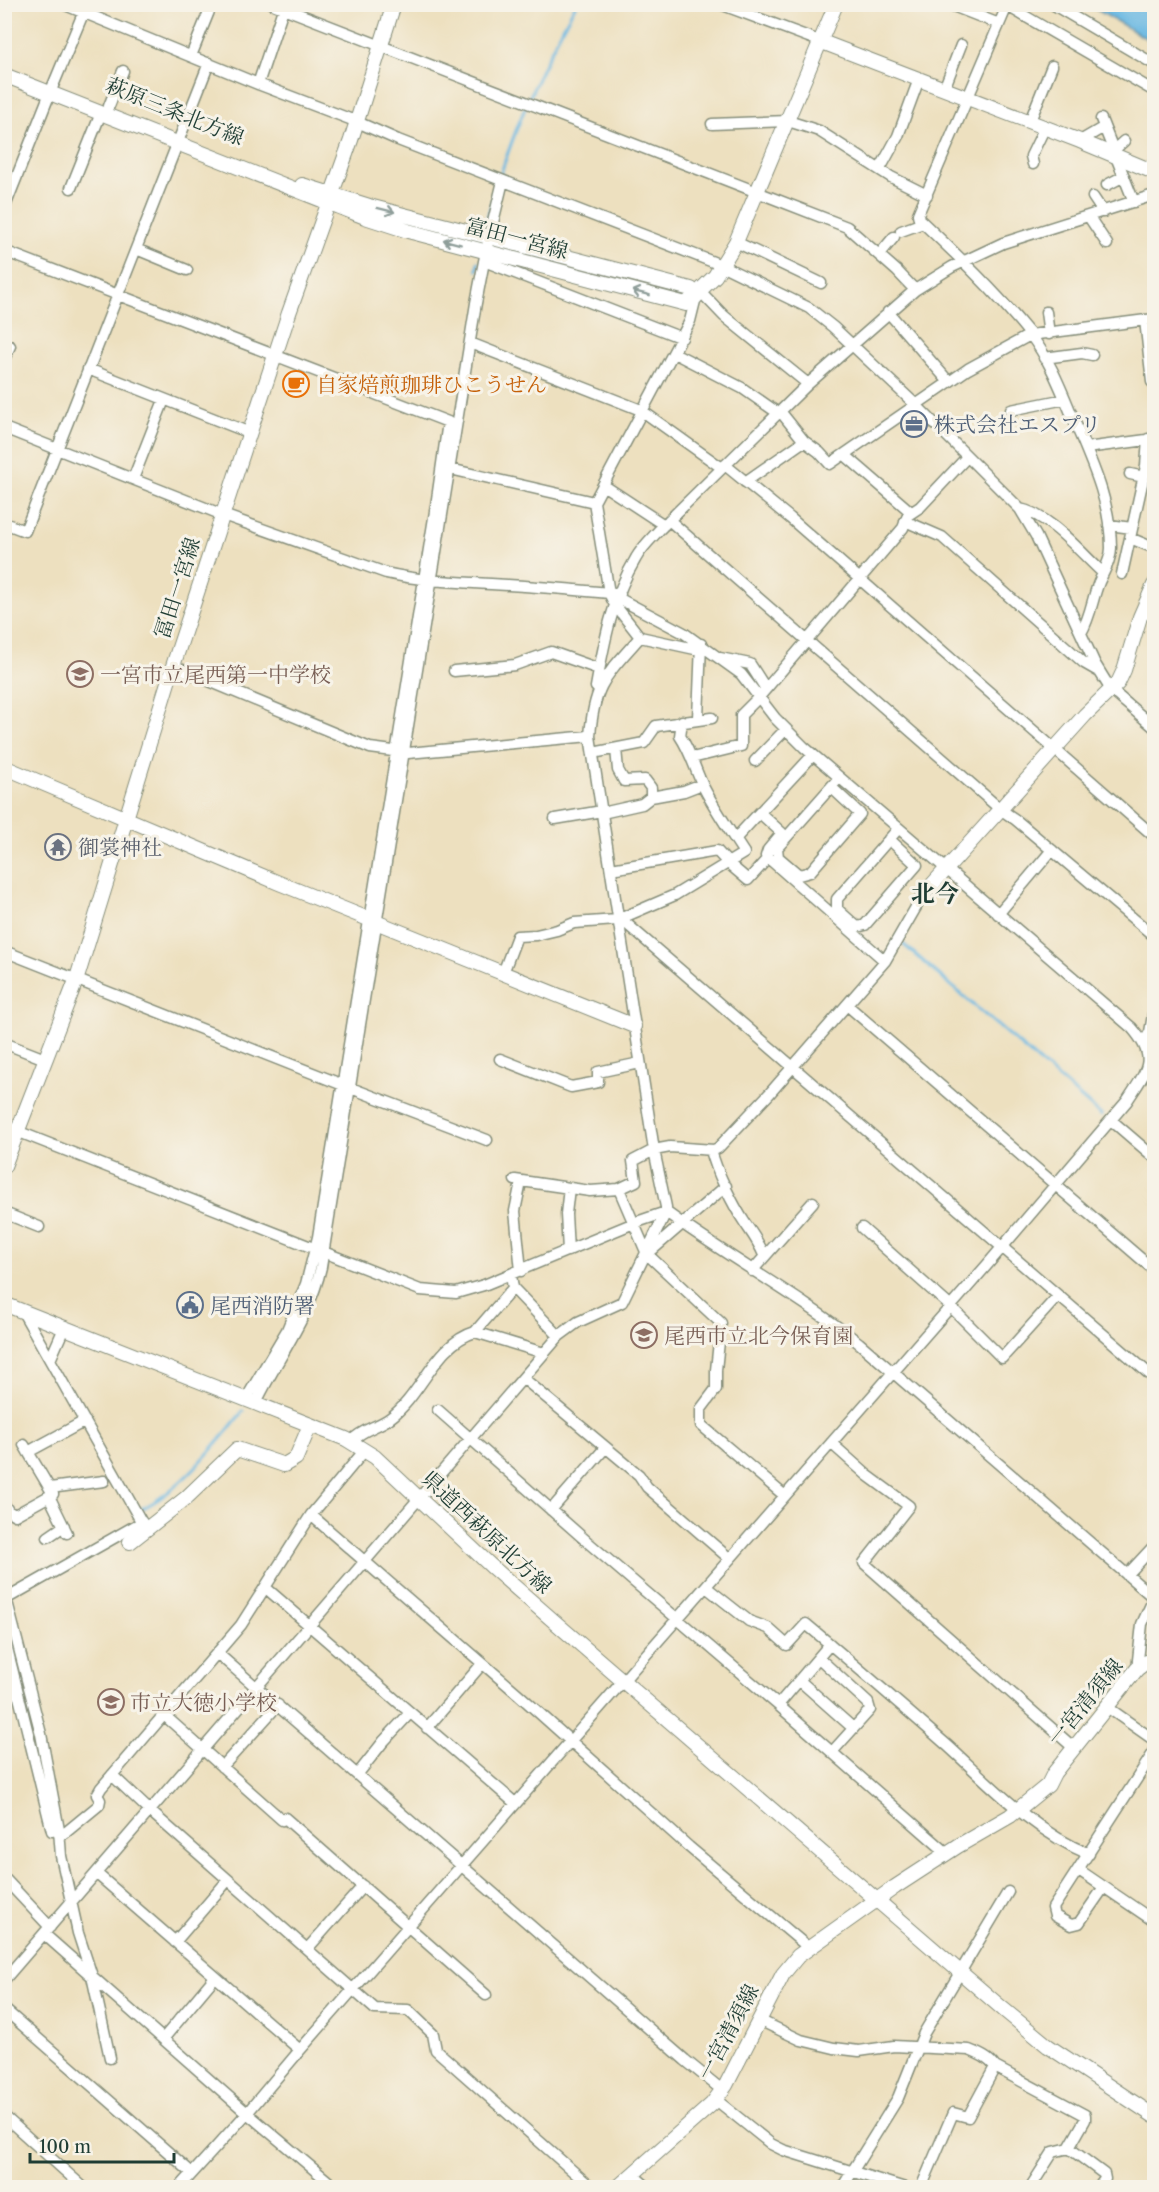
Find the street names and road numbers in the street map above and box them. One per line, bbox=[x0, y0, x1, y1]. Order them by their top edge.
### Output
street label: 萩原三条北方線 bbox=[102, 72, 248, 150]
street label: 富田一宮線 bbox=[463, 212, 571, 264]
street label: 冨田一宮線 bbox=[149, 534, 205, 642]
street label: 県道西萩原北方線 bbox=[417, 1466, 557, 1598]
street label: 一宮清須線 bbox=[1042, 1653, 1128, 1751]
street label: 一宮清須線 bbox=[692, 1980, 764, 2084]

